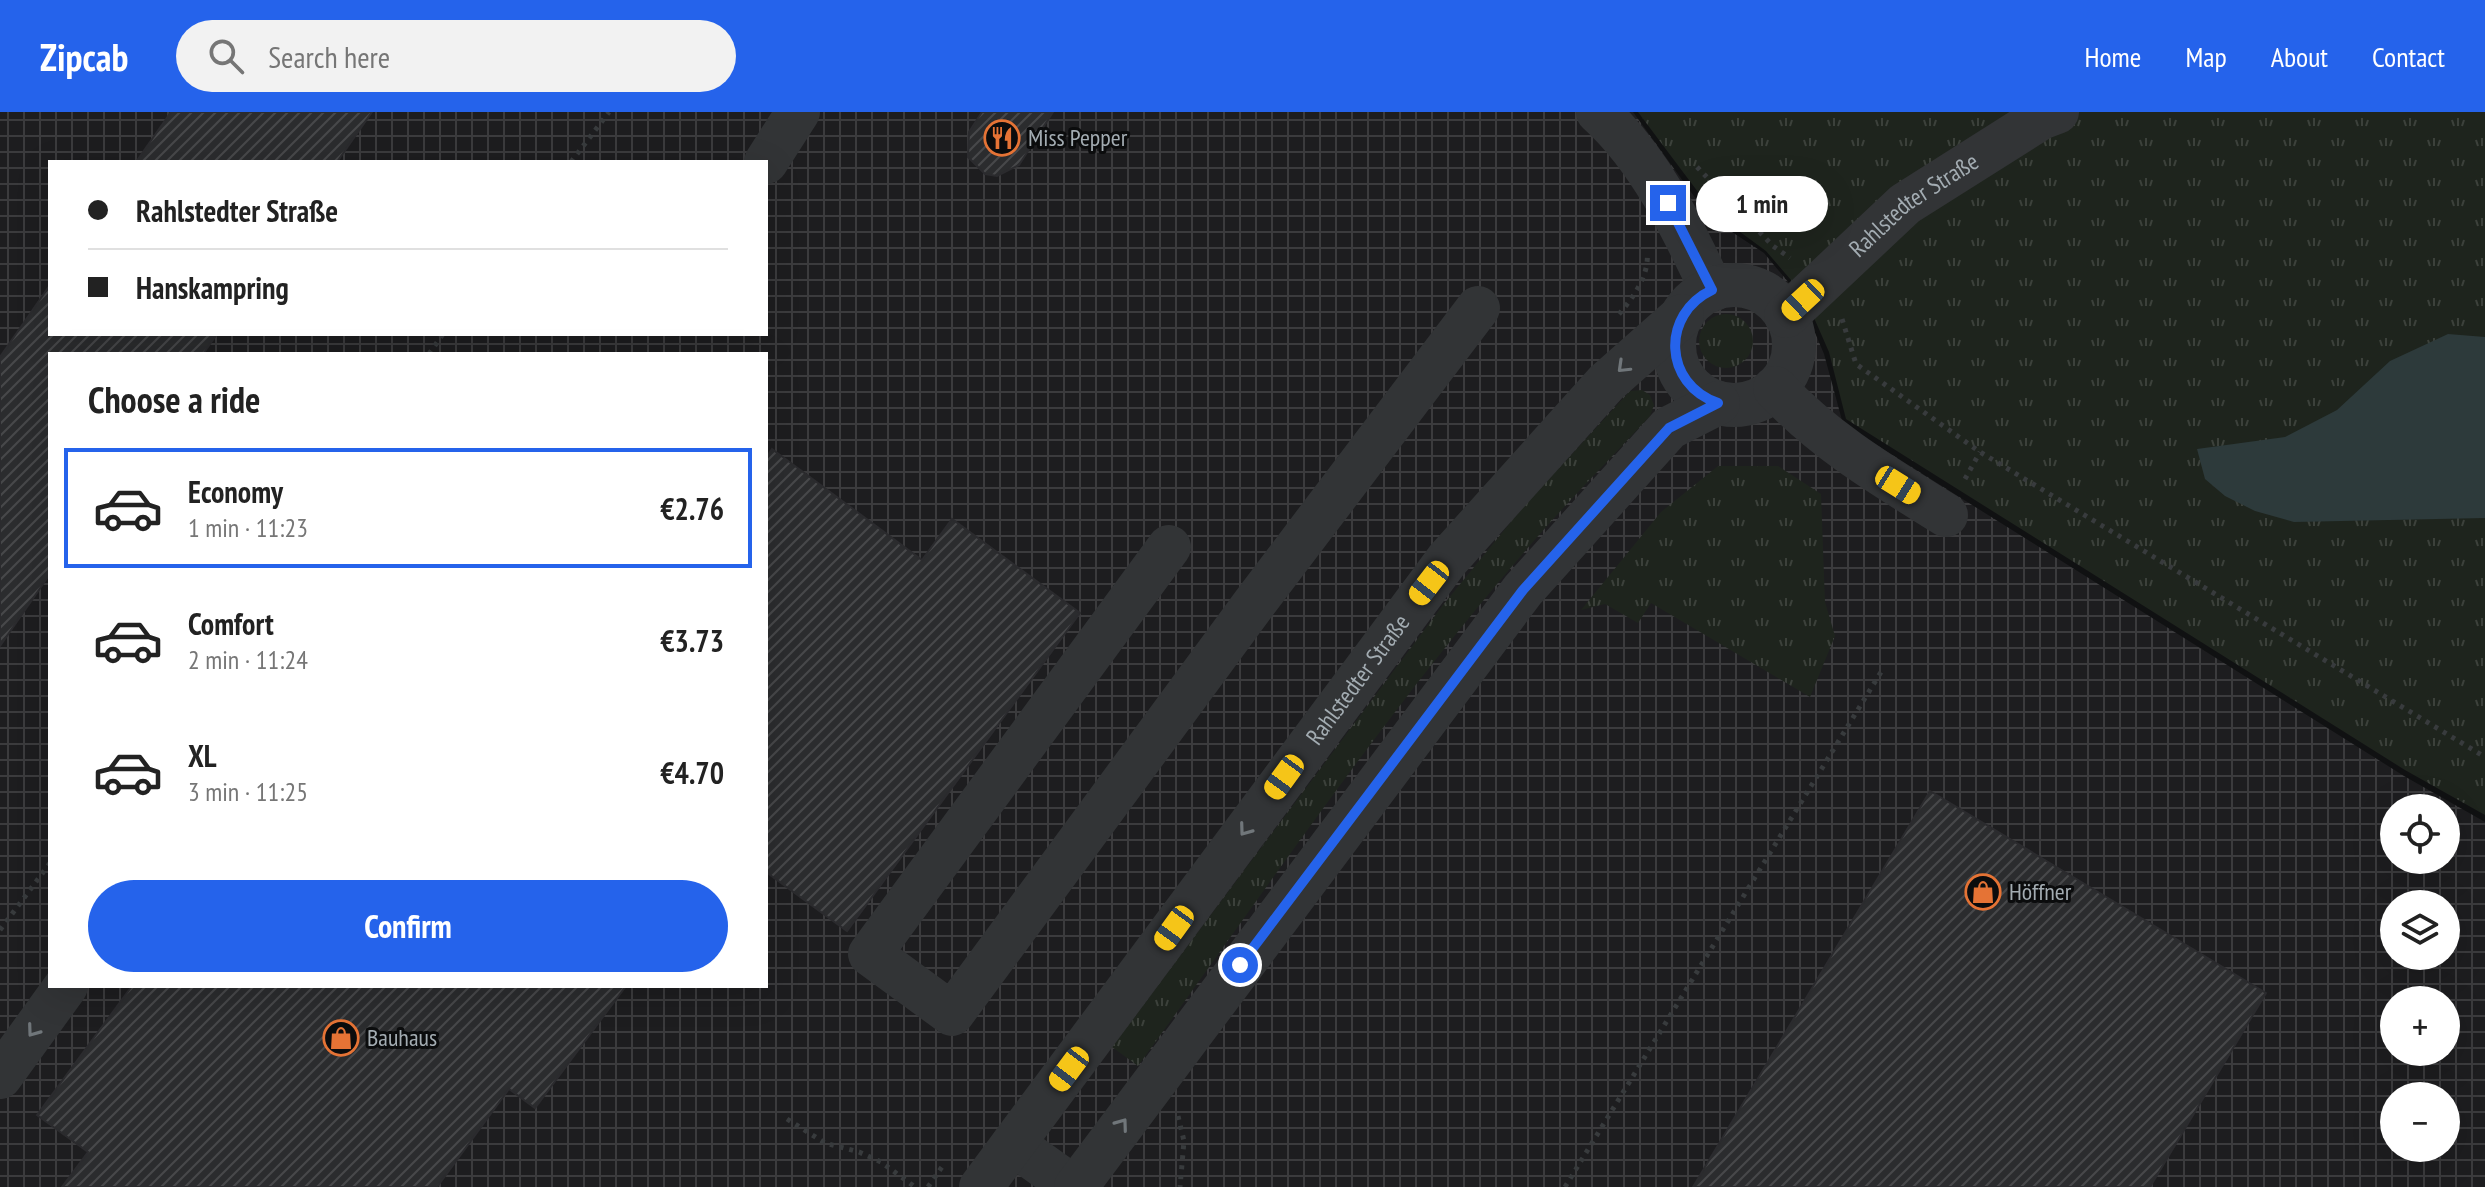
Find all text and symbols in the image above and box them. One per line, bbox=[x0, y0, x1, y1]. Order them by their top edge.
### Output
search box bbox=[176, 20, 736, 92]
text: Zipcab bbox=[40, 32, 128, 81]
icon: search bbox=[204, 34, 248, 78]
text: Search here bbox=[268, 37, 390, 76]
text: Home bbox=[2085, 38, 2141, 75]
text: Map bbox=[2185, 38, 2227, 75]
text: About bbox=[2271, 38, 2328, 75]
text: Contact bbox=[2372, 38, 2445, 75]
restaurant icon: Miss Pepper bbox=[983, 119, 1021, 157]
place label: Miss Pepper bbox=[1028, 122, 1128, 153]
street label: Rahlstedter Straße bbox=[1842, 146, 1984, 263]
callout: 1 min bbox=[1696, 175, 1828, 231]
route end bbox=[1650, 185, 1686, 221]
text: 1 min bbox=[1736, 187, 1788, 220]
text: Rahlstedter Straße bbox=[136, 191, 338, 230]
text: Hanskampring bbox=[136, 268, 289, 307]
car bbox=[1777, 275, 1829, 325]
one-way arrow bbox=[1618, 357, 1632, 372]
text: Choose a ride bbox=[88, 376, 260, 423]
car bbox=[1871, 462, 1925, 508]
icon: car bbox=[92, 472, 164, 544]
text: Economy bbox=[188, 472, 283, 511]
text: €2.76 bbox=[660, 489, 724, 528]
text: 1 min · 11:23 bbox=[188, 511, 308, 544]
car bbox=[1405, 557, 1453, 609]
icon: car bbox=[92, 604, 164, 676]
text: Comfort bbox=[188, 604, 274, 643]
street label: Rahlstedter Straße bbox=[1299, 608, 1416, 751]
text: €3.73 bbox=[660, 621, 724, 660]
text: 2 min · 11:24 bbox=[188, 643, 308, 676]
icon: car bbox=[92, 736, 164, 808]
text: XL bbox=[188, 736, 217, 775]
car bbox=[1260, 751, 1308, 803]
text: €4.70 bbox=[660, 753, 724, 792]
text: 3 min · 11:25 bbox=[188, 775, 308, 808]
map controls bbox=[2380, 794, 2460, 1162]
button: locate bbox=[2380, 794, 2460, 874]
one-way arrow bbox=[1241, 821, 1255, 836]
shop icon: Höffner bbox=[1964, 873, 2002, 911]
place label: Höffner bbox=[2009, 876, 2072, 907]
button: Confirm bbox=[88, 880, 728, 972]
button: layers bbox=[2380, 890, 2460, 970]
car bbox=[1150, 902, 1198, 954]
route start bbox=[1222, 947, 1258, 983]
button: + bbox=[2380, 986, 2460, 1066]
shop icon: Bauhaus bbox=[322, 1019, 360, 1057]
place label: Bauhaus bbox=[367, 1022, 437, 1053]
one-way arrow bbox=[28, 1023, 43, 1037]
car bbox=[1045, 1043, 1093, 1095]
button: − bbox=[2380, 1082, 2460, 1162]
one-way arrow bbox=[1112, 1118, 1127, 1132]

